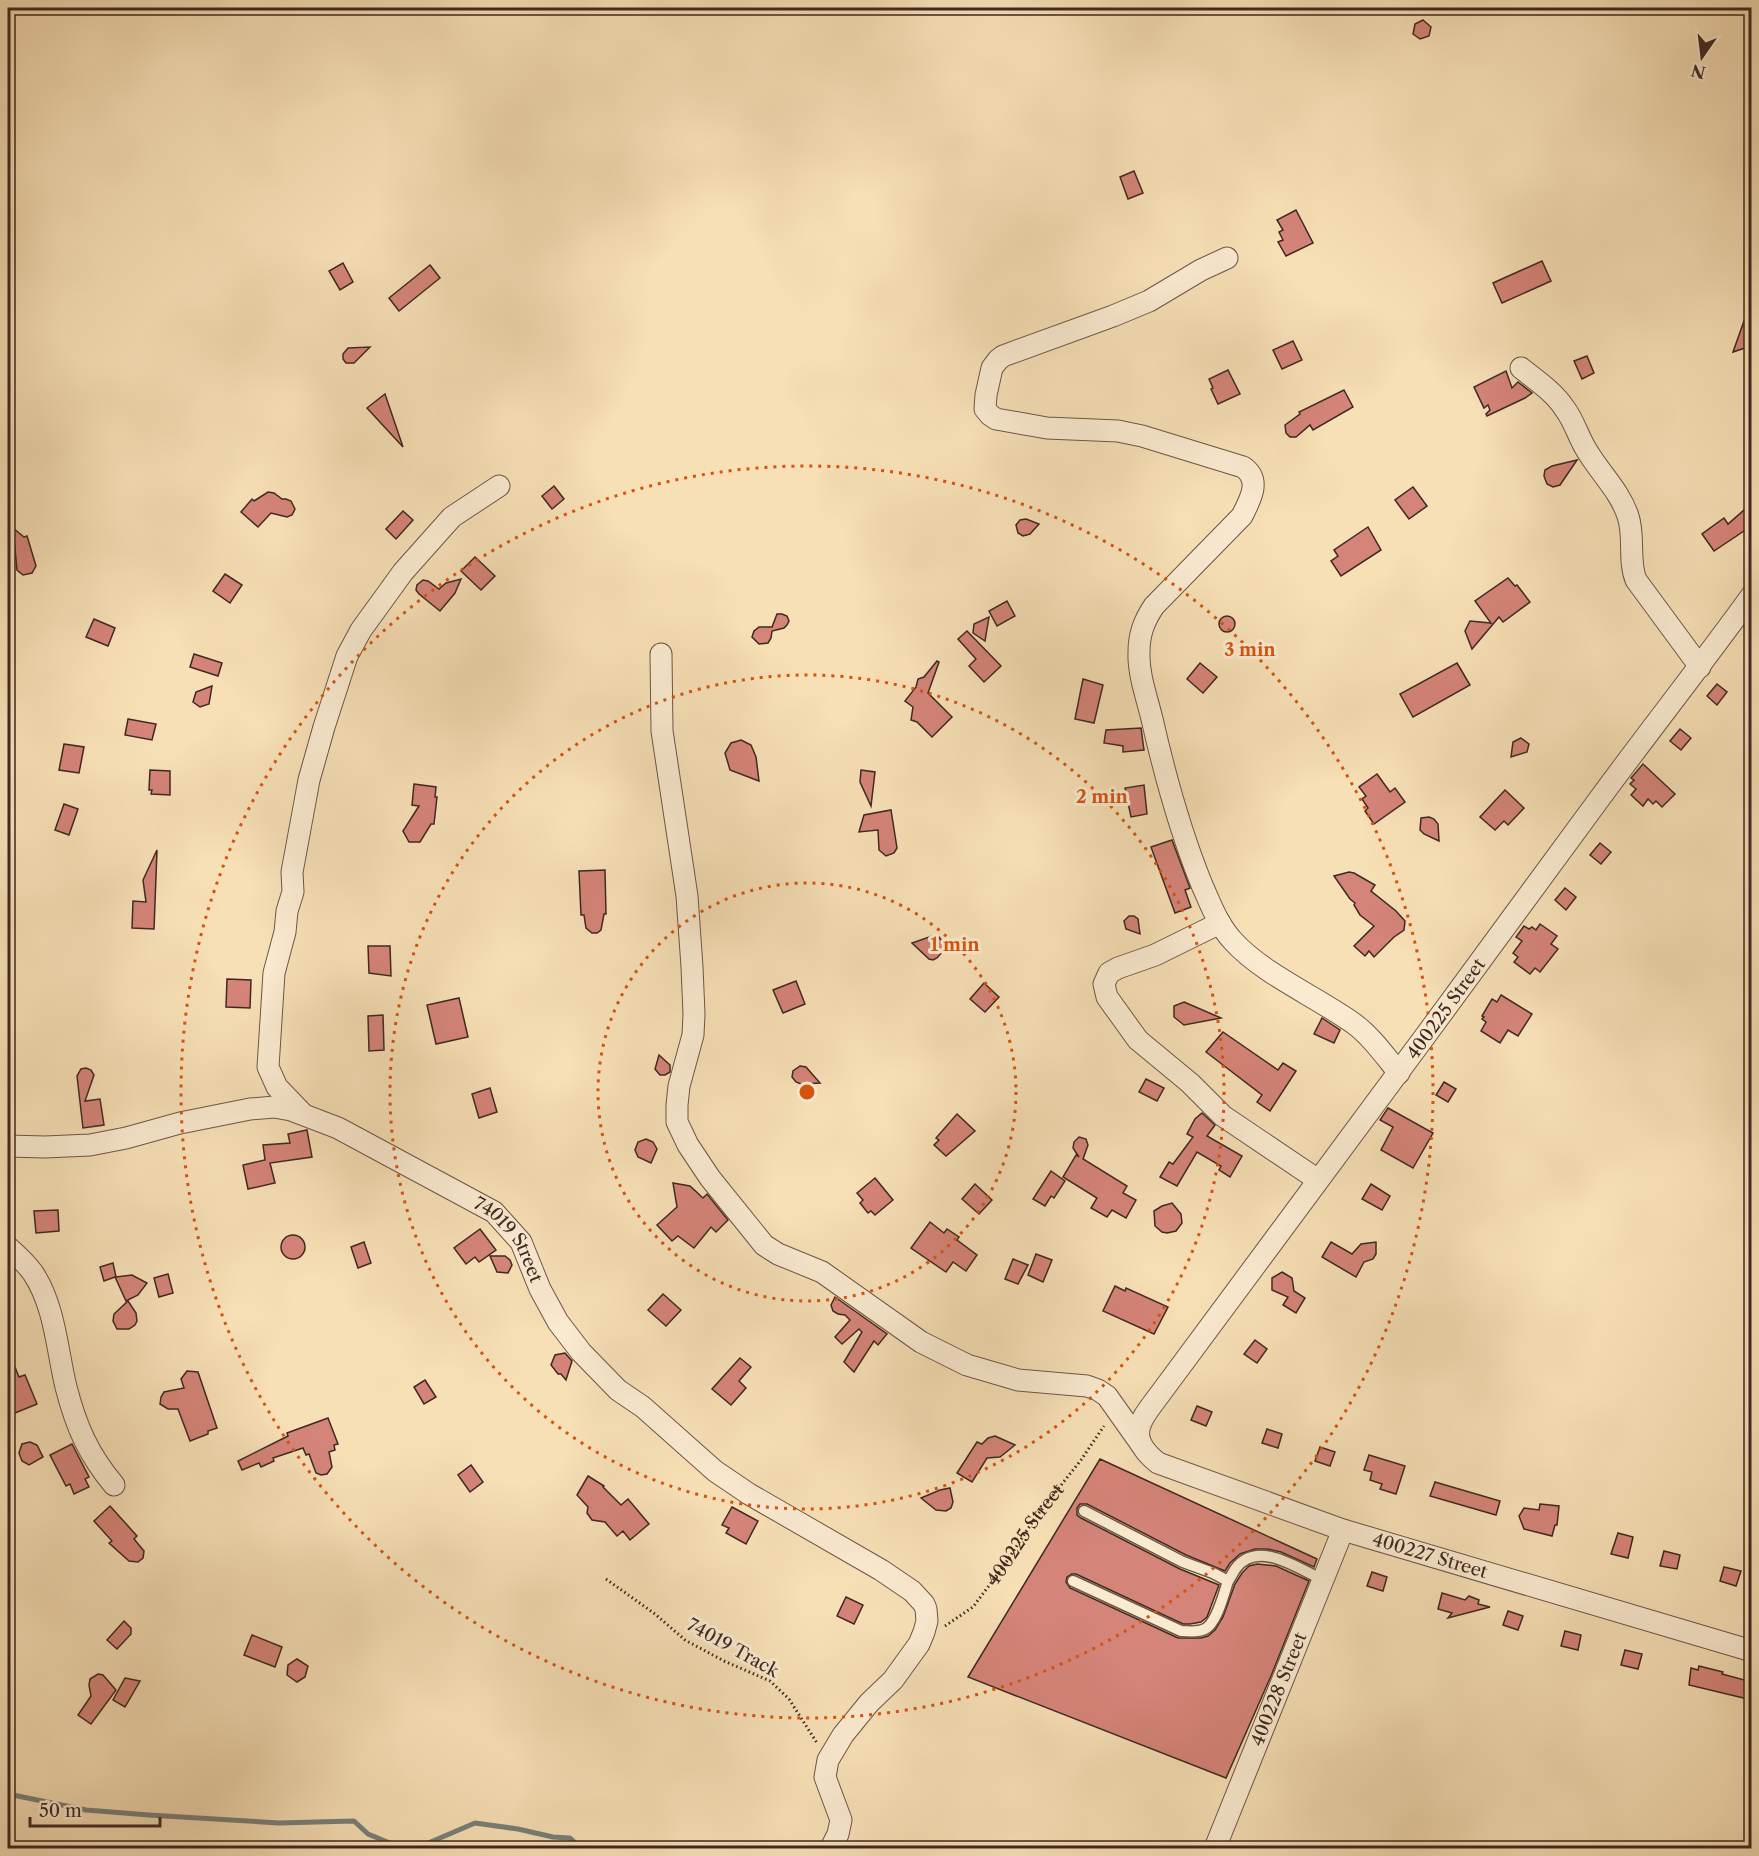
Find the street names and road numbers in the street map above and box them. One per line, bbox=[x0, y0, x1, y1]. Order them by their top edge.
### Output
street label: 400225 Street bbox=[1402, 954, 1490, 1064]
street label: 74019 Street bbox=[470, 1192, 547, 1286]
street label: 400225 Street bbox=[982, 1479, 1069, 1590]
street label: 400227 Street bbox=[1370, 1528, 1491, 1583]
street label: 74019 Track bbox=[683, 1614, 784, 1683]
street label: 400228 Street bbox=[1246, 1629, 1312, 1749]

